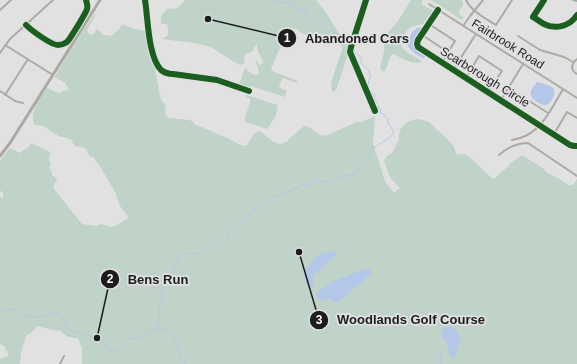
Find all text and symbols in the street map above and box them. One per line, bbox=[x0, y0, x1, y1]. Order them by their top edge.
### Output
street label: Fairbrook Road bbox=[469, 16, 547, 72]
callout: Abandoned Cars bbox=[277, 26, 417, 51]
text: 1 bbox=[284, 31, 291, 45]
text: Abandoned Cars bbox=[305, 31, 409, 46]
street label: Scarborough Circle bbox=[438, 44, 533, 110]
callout: Bens Run bbox=[100, 266, 196, 291]
text: 2 bbox=[107, 272, 114, 286]
text: Bens Run bbox=[128, 272, 188, 287]
callout: Woodlands Golf Course bbox=[309, 307, 493, 332]
text: Woodlands Golf Course bbox=[337, 312, 485, 327]
text: 3 bbox=[316, 313, 323, 327]

